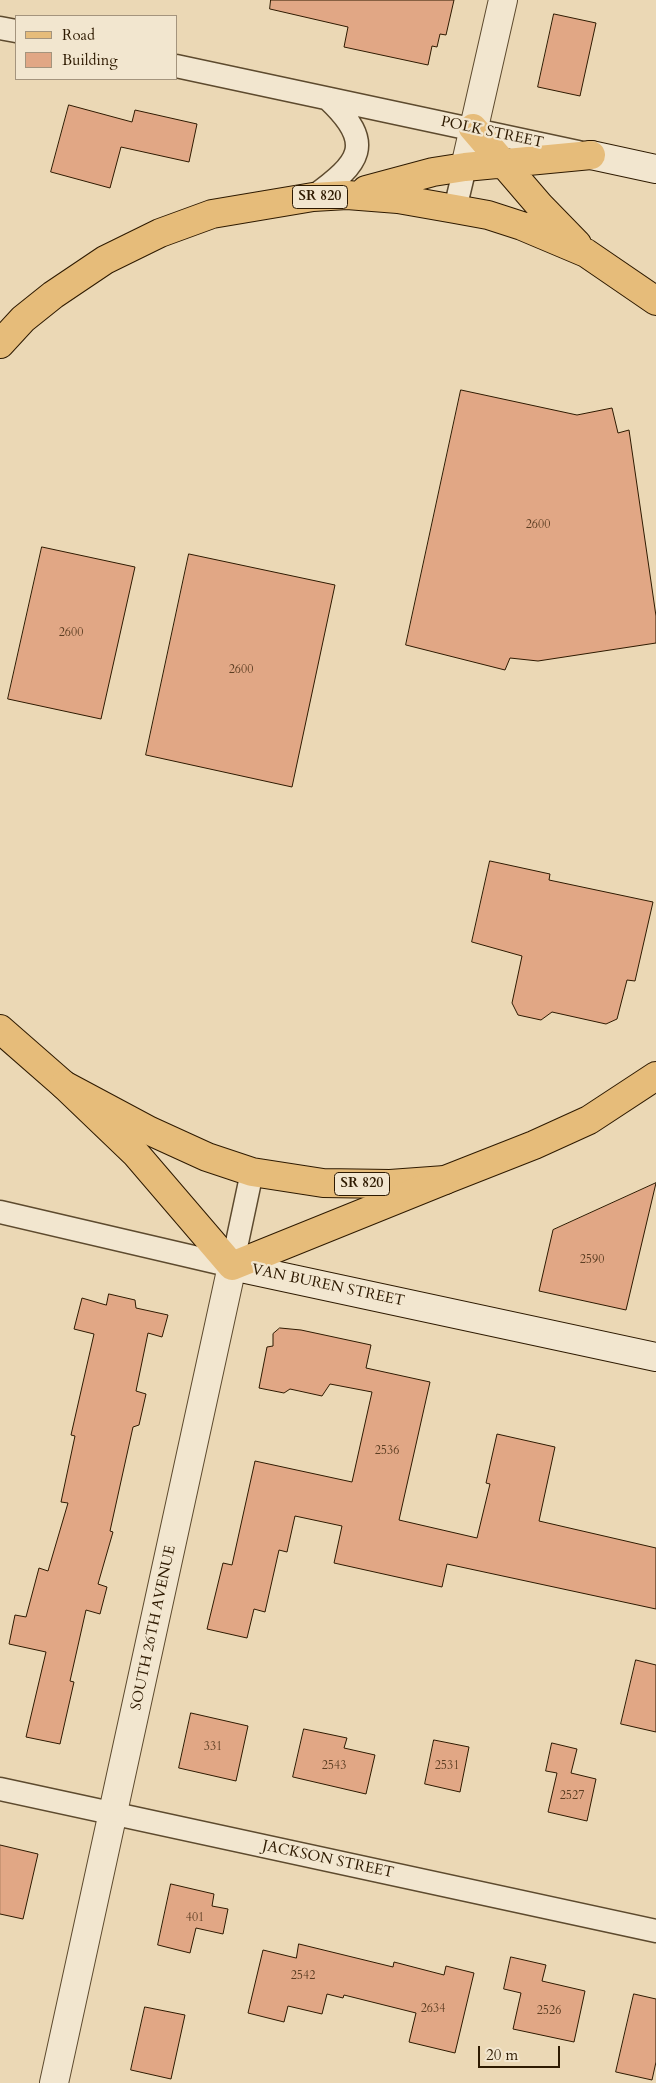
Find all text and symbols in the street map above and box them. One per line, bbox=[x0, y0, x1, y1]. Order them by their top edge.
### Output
legend bbox=[15, 15, 178, 80]
text: Road bbox=[62, 25, 95, 45]
text: Building bbox=[62, 50, 118, 70]
street label: POLK STREET bbox=[439, 113, 545, 153]
road number: SR 820 bbox=[292, 186, 348, 208]
house number: 2600 bbox=[526, 518, 550, 532]
house number: 2600 bbox=[59, 626, 83, 640]
house number: 2600 bbox=[229, 663, 253, 677]
road number: SR 820 bbox=[334, 1172, 390, 1196]
house number: 2590 bbox=[580, 1253, 604, 1267]
street label: VAN BUREN STREET bbox=[250, 1261, 406, 1311]
house number: 2536 bbox=[375, 1444, 399, 1458]
street label: SOUTH 26TH AVENUE bbox=[128, 1544, 180, 1712]
house number: 331 bbox=[204, 1740, 222, 1754]
house number: 2543 bbox=[322, 1759, 346, 1773]
house number: 2531 bbox=[435, 1759, 459, 1773]
house number: 2527 bbox=[560, 1789, 584, 1803]
street label: JACKSON STREET bbox=[261, 1837, 395, 1883]
house number: 401 bbox=[186, 1911, 204, 1925]
house number: 2542 bbox=[291, 1969, 315, 1983]
house number: 2634 bbox=[421, 2002, 445, 2016]
house number: 2526 bbox=[537, 2004, 561, 2018]
scale bar bbox=[481, 2036, 564, 2068]
text: 20 m bbox=[486, 2045, 518, 2065]

